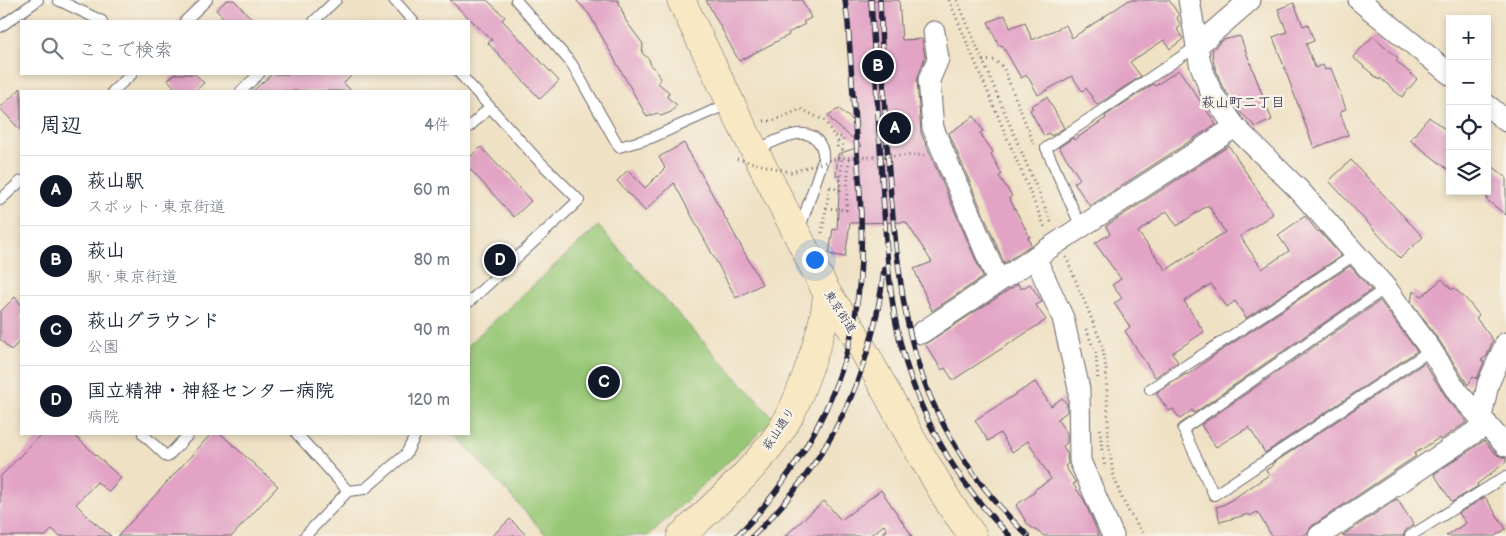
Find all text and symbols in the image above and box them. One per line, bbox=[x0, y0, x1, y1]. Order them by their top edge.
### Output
map controls bbox=[1446, 15, 1491, 195]
button: + bbox=[1446, 15, 1491, 60]
search box bbox=[20, 20, 470, 75]
icon: search bbox=[38, 34, 66, 62]
text: ここで検索 bbox=[78, 39, 173, 62]
pin: B bbox=[862, 47, 894, 85]
button: − bbox=[1446, 60, 1491, 105]
district label: 萩山町二丁目 bbox=[1201, 94, 1285, 111]
button: locate bbox=[1446, 105, 1491, 150]
pin: A bbox=[879, 109, 911, 147]
text: 周辺 bbox=[40, 113, 82, 138]
text: 4件 bbox=[424, 116, 450, 135]
button: layers bbox=[1446, 150, 1491, 195]
text: 萩山駅 bbox=[87, 170, 144, 193]
text: A bbox=[51, 181, 61, 200]
text: 60 m bbox=[413, 181, 450, 200]
text: スポット · 東京街道 bbox=[87, 198, 225, 217]
text: 萩山 bbox=[87, 240, 125, 263]
pin: D bbox=[484, 241, 516, 279]
your location bbox=[802, 247, 828, 273]
text: B bbox=[50, 251, 62, 270]
text: 80 m bbox=[414, 251, 450, 270]
text: 駅 · 東京街道 bbox=[87, 268, 177, 287]
street label: 東京街道 bbox=[821, 288, 859, 336]
text: 萩山グラウンド bbox=[87, 310, 220, 333]
text: C bbox=[50, 321, 62, 340]
text: 90 m bbox=[414, 321, 450, 340]
text: 公園 bbox=[87, 338, 119, 357]
pin: C bbox=[588, 363, 620, 401]
text: 国立精神・神経センター病院 bbox=[87, 380, 334, 403]
text: D bbox=[50, 391, 62, 410]
text: 120 m bbox=[407, 391, 450, 410]
street label: 萩山通り bbox=[760, 405, 798, 453]
text: 病院 bbox=[87, 408, 119, 427]

